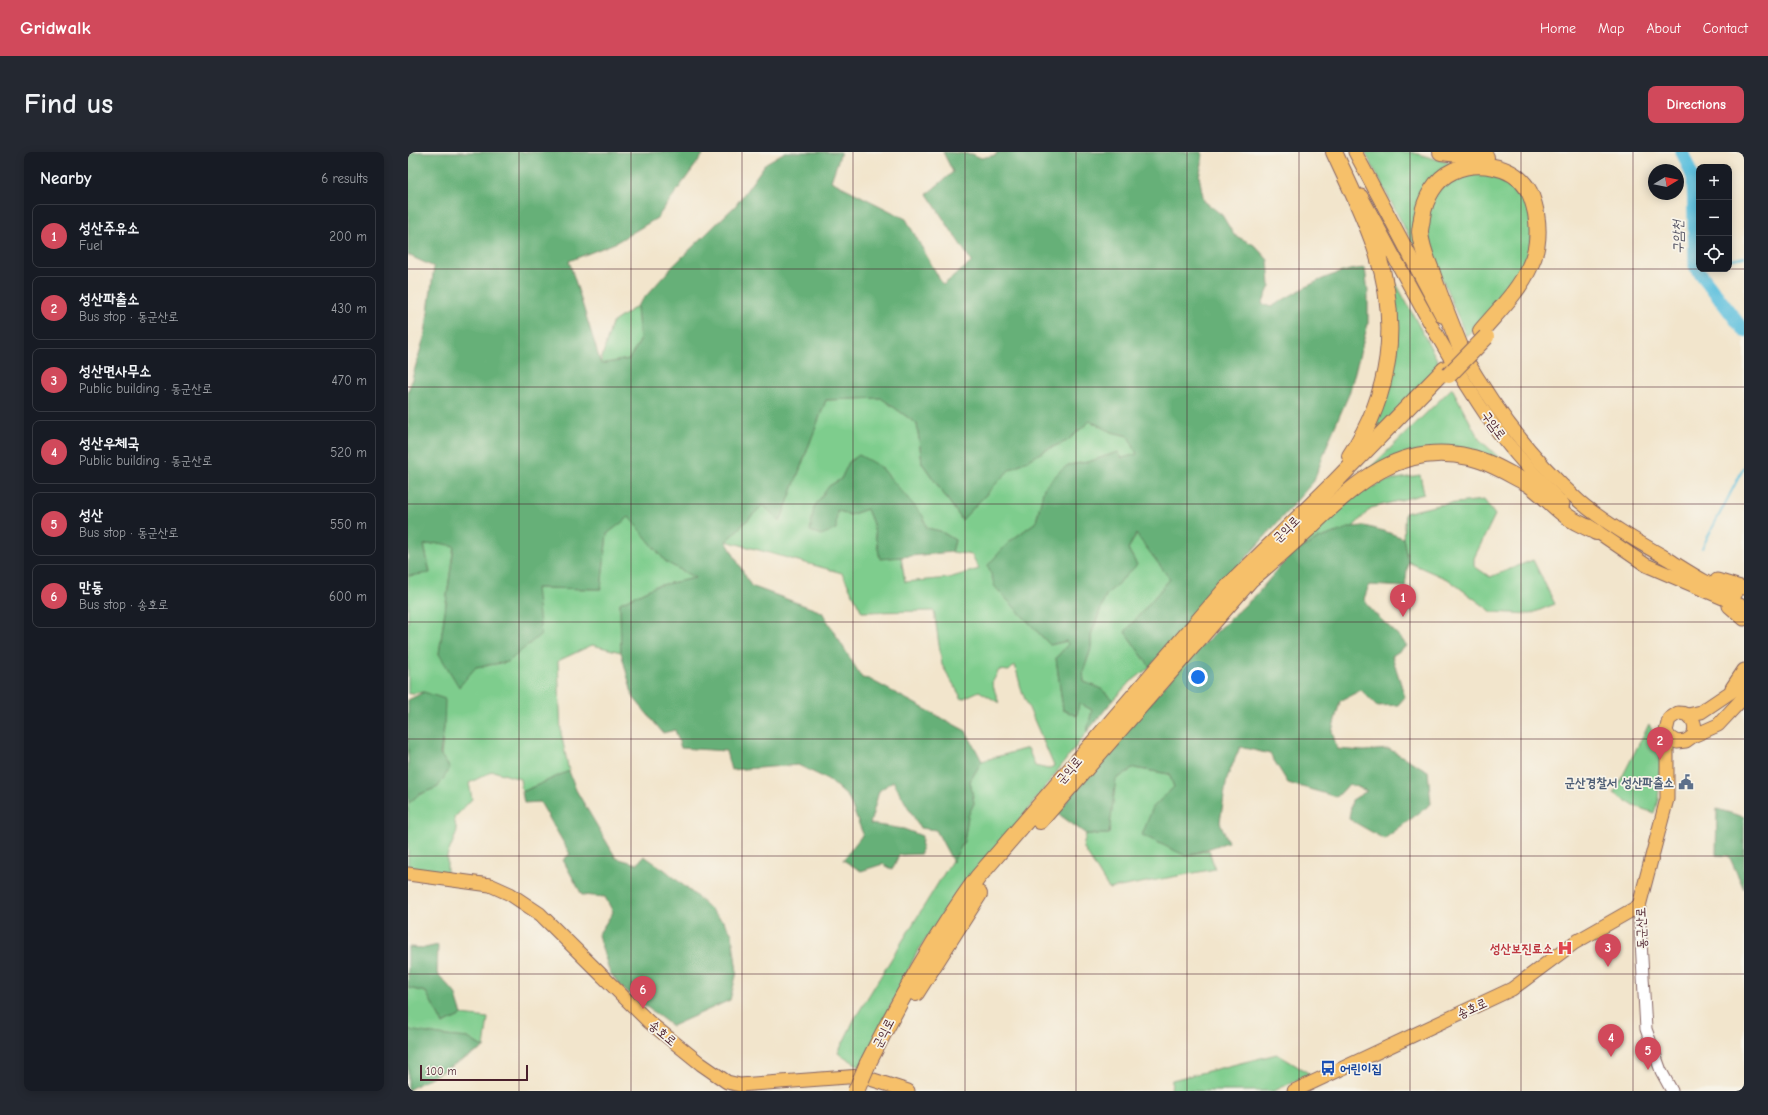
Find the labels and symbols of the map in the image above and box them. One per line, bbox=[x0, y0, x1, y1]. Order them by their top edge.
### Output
north arrow bbox=[1648, 164, 1684, 200]
water label: 구암천 bbox=[1669, 218, 1687, 254]
street label: 구암로 bbox=[1479, 408, 1509, 442]
street label: 군익로 bbox=[1270, 513, 1302, 545]
pin: 1 bbox=[1390, 584, 1416, 617]
your location bbox=[1188, 667, 1208, 687]
pin: 2 bbox=[1647, 727, 1673, 760]
street label: 군익로 bbox=[1053, 753, 1085, 787]
public building icon: 군산경찰서 성산파출소 bbox=[1677, 773, 1695, 791]
place label: 군산경찰서 성산파출소 bbox=[1565, 775, 1675, 790]
street label: 동군산로 bbox=[1633, 907, 1649, 949]
pin: 3 bbox=[1595, 934, 1621, 967]
hospital icon: 성산보진료소 bbox=[1556, 939, 1574, 957]
place label: 성산보진료소 bbox=[1489, 941, 1554, 956]
pin: 6 bbox=[630, 976, 656, 1009]
street label: 송호로 bbox=[1455, 995, 1489, 1021]
street label: 군익로 bbox=[869, 1016, 897, 1050]
street label: 송호로 bbox=[646, 1017, 680, 1049]
pin: 4 bbox=[1598, 1024, 1624, 1057]
pin: 5 bbox=[1635, 1037, 1661, 1070]
bus stop icon: 어린이집 bbox=[1319, 1059, 1337, 1077]
place label: 어린이집 bbox=[1340, 1061, 1382, 1076]
scale bar bbox=[420, 1063, 528, 1082]

